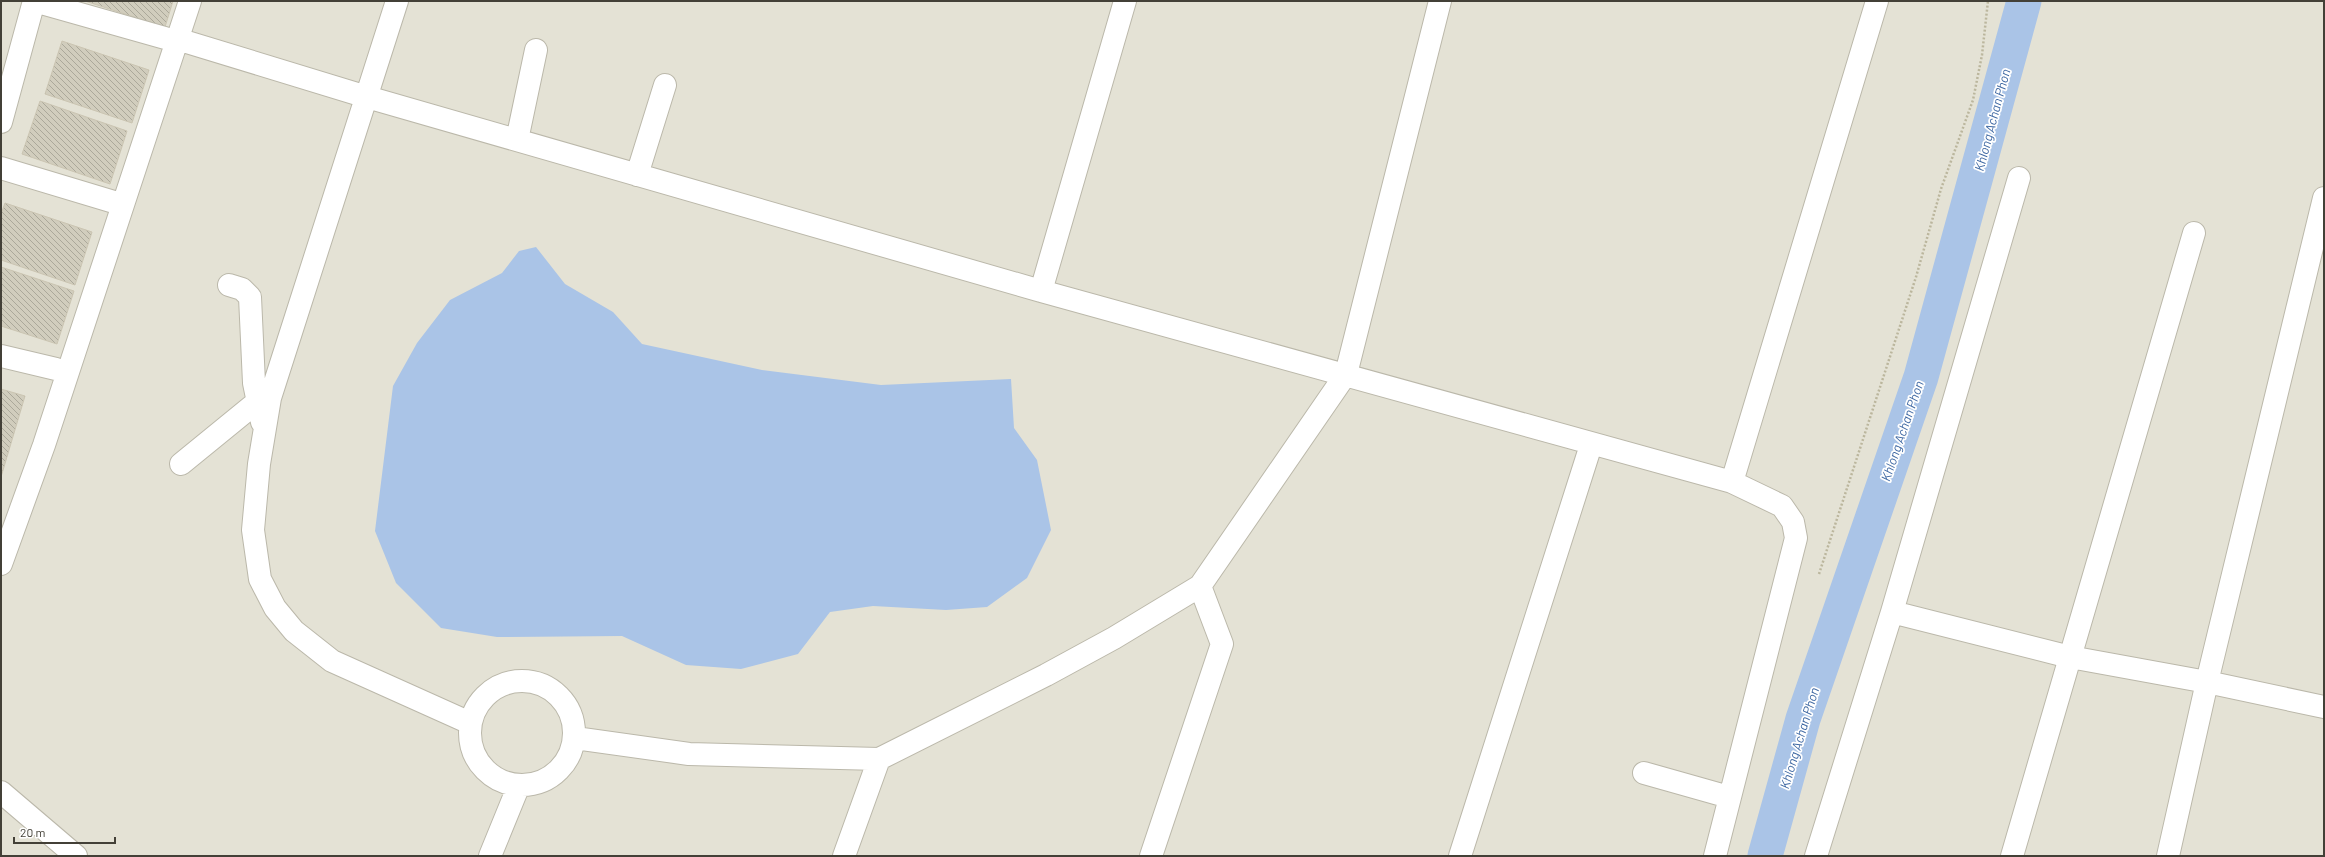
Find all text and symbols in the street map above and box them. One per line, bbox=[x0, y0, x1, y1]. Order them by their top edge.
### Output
water label: Khlong Achan Phon bbox=[1971, 67, 2013, 173]
water label: Khlong Achan Phon bbox=[1877, 378, 1927, 483]
water label: Khlong Achan Phon bbox=[1776, 685, 1822, 791]
scale bar bbox=[14, 819, 115, 845]
text: 20 m bbox=[20, 825, 46, 839]

